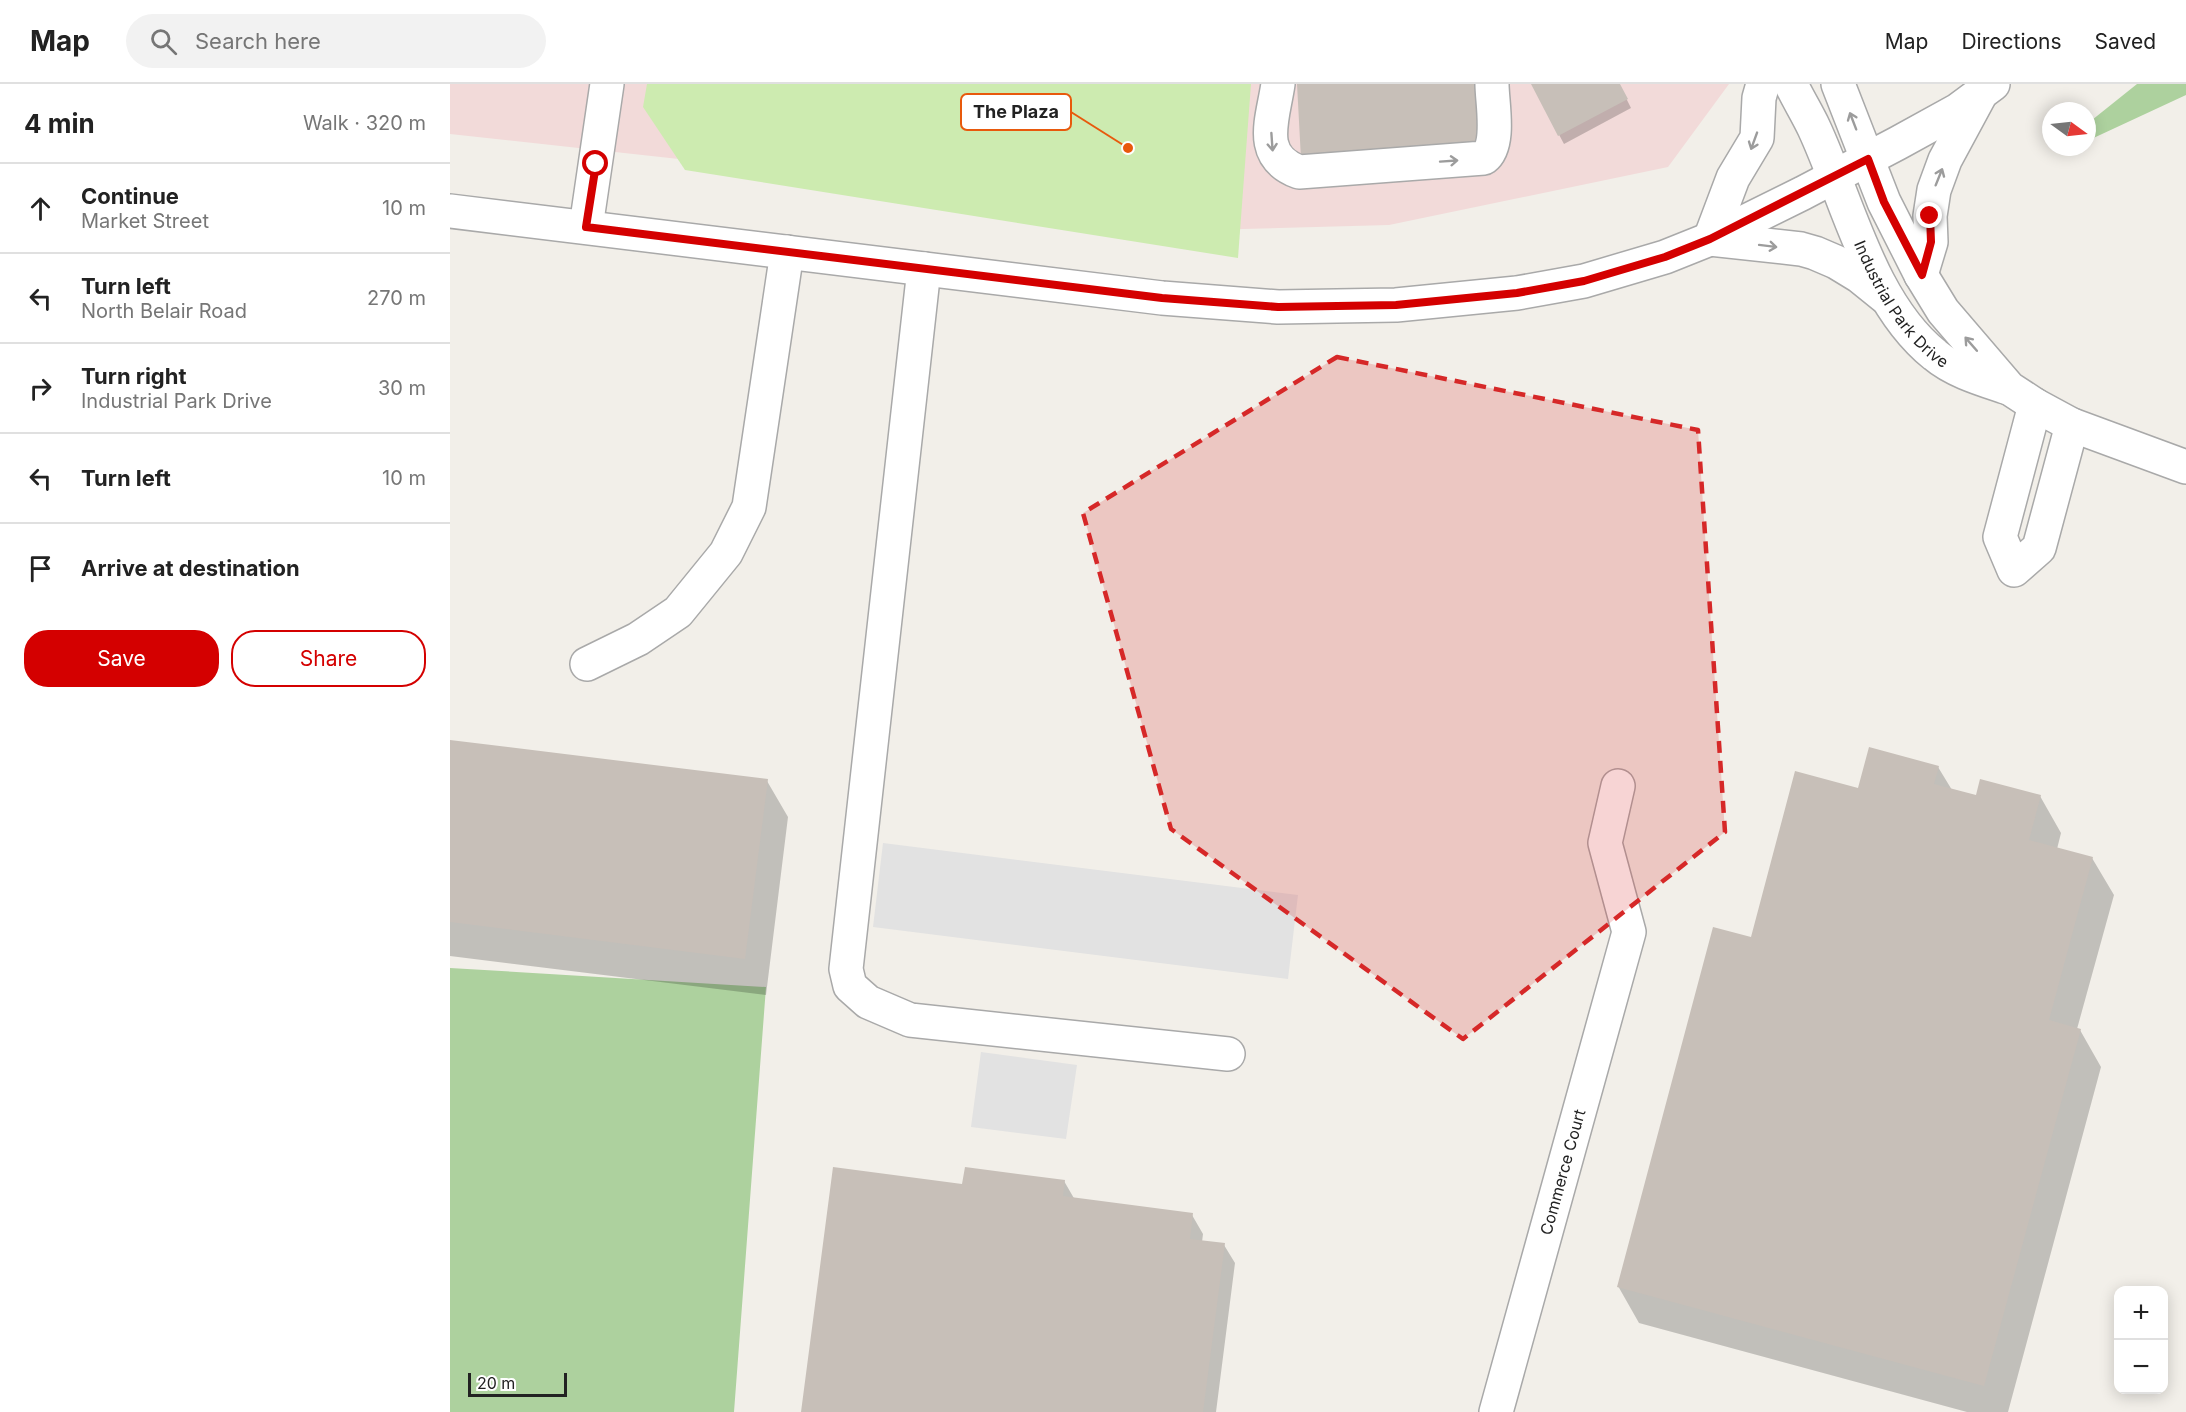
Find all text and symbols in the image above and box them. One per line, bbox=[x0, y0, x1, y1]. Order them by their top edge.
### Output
search box bbox=[126, 14, 546, 68]
text: Map bbox=[30, 24, 90, 58]
icon: search bbox=[147, 25, 180, 58]
text: Search here bbox=[195, 28, 321, 54]
text: Map bbox=[1885, 29, 1928, 54]
text: Directions bbox=[1961, 29, 2062, 54]
text: Saved bbox=[2095, 29, 2156, 54]
callout: The Plaza bbox=[961, 94, 1071, 130]
text: The Plaza bbox=[973, 101, 1059, 122]
north arrow bbox=[2042, 102, 2096, 156]
text: 4 min bbox=[24, 108, 95, 139]
text: Walk · 320 m bbox=[303, 111, 426, 135]
one-way arrow bbox=[1847, 113, 1858, 131]
one-way arrow bbox=[1747, 131, 1758, 150]
one-way arrow bbox=[1267, 132, 1278, 151]
route start bbox=[582, 150, 608, 176]
one-way arrow bbox=[1439, 156, 1459, 167]
one-way arrow bbox=[1934, 169, 1945, 187]
text: Continue bbox=[81, 183, 179, 209]
icon: ahead bbox=[24, 192, 57, 225]
text: 10 m bbox=[382, 196, 426, 220]
route end bbox=[1916, 202, 1942, 228]
text: Market Street bbox=[81, 209, 209, 233]
street label: Industrial Park Drive bbox=[1850, 237, 1952, 372]
one-way arrow bbox=[1758, 241, 1778, 252]
text: Turn left bbox=[81, 273, 171, 299]
icon: left bbox=[24, 282, 57, 315]
text: 270 m bbox=[367, 286, 426, 310]
text: North Belair Road bbox=[81, 299, 247, 323]
one-way arrow bbox=[1964, 336, 1977, 352]
text: Turn right bbox=[81, 363, 187, 389]
icon: right bbox=[24, 372, 57, 405]
text: 30 m bbox=[378, 376, 426, 400]
text: Industrial Park Drive bbox=[81, 389, 272, 413]
icon: left bbox=[24, 462, 57, 495]
text: Turn left bbox=[81, 465, 171, 491]
text: 10 m bbox=[382, 466, 426, 490]
icon: arrive bbox=[24, 552, 57, 585]
text: Arrive at destination bbox=[81, 555, 300, 581]
button: Save bbox=[24, 630, 219, 687]
button: Share bbox=[231, 630, 426, 687]
street label: Commerce Court bbox=[1536, 1107, 1589, 1237]
map controls bbox=[2114, 1286, 2168, 1394]
button: + bbox=[2114, 1286, 2168, 1340]
button: − bbox=[2114, 1340, 2168, 1394]
scale bar bbox=[468, 1370, 567, 1398]
text: 20 m bbox=[477, 1373, 515, 1393]

